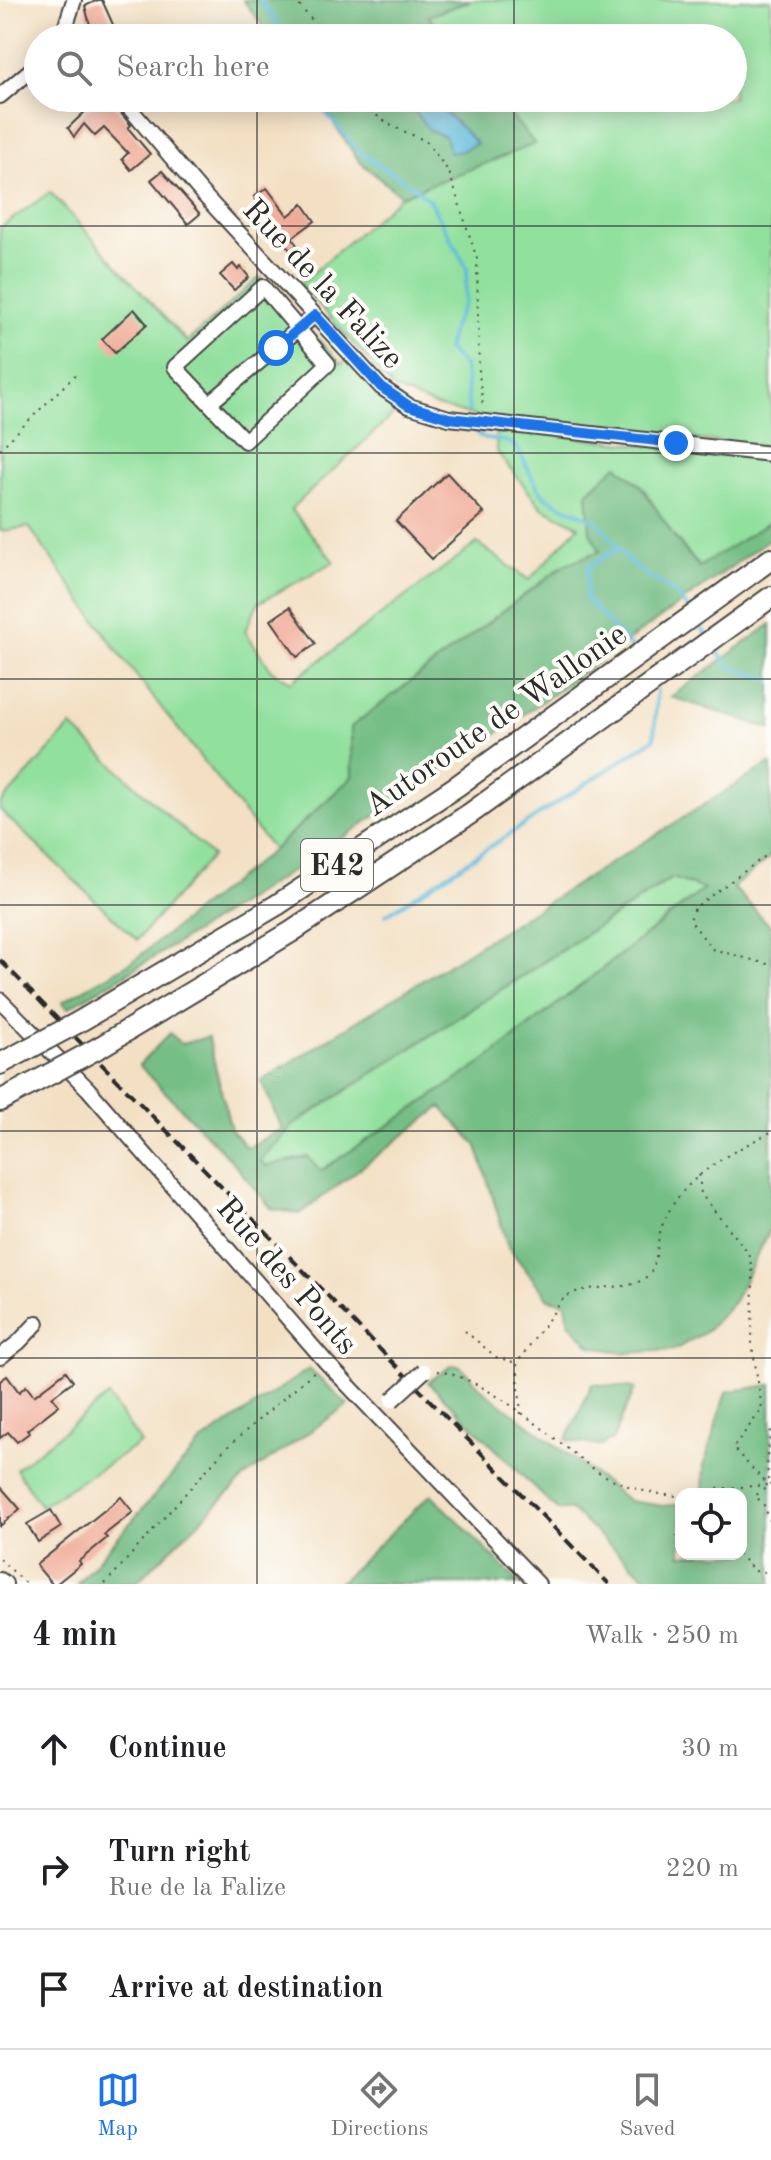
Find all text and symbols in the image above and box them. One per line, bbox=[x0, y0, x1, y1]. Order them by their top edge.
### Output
search box bbox=[24, 24, 747, 112]
icon: search bbox=[52, 46, 96, 90]
text: Search here bbox=[116, 53, 270, 83]
street label: Rue de la Falize bbox=[235, 194, 408, 376]
route start bbox=[258, 330, 294, 366]
route end bbox=[658, 425, 694, 461]
street label: Autoroute de Wallonie bbox=[360, 619, 633, 824]
road number: E42 bbox=[301, 839, 373, 891]
street label: Rue des Ponts bbox=[209, 1192, 362, 1362]
map controls bbox=[675, 1488, 747, 1560]
button: locate bbox=[675, 1488, 747, 1560]
text: 4 min bbox=[32, 1619, 117, 1653]
text: Walk · 250 m bbox=[585, 1623, 739, 1649]
icon: ahead bbox=[32, 1727, 76, 1771]
text: Continue bbox=[108, 1734, 227, 1764]
text: 30 m bbox=[681, 1736, 739, 1762]
text: Turn right bbox=[108, 1838, 250, 1868]
icon: right bbox=[32, 1847, 76, 1891]
text: 220 m bbox=[666, 1856, 739, 1882]
text: Rue de la Falize bbox=[108, 1875, 286, 1901]
icon: arrive bbox=[32, 1967, 76, 2011]
text: Arrive at destination bbox=[108, 1974, 383, 2004]
tab: Map bbox=[96, 2068, 140, 2143]
tab: Directions bbox=[331, 2068, 428, 2143]
tab: Saved bbox=[619, 2068, 675, 2143]

